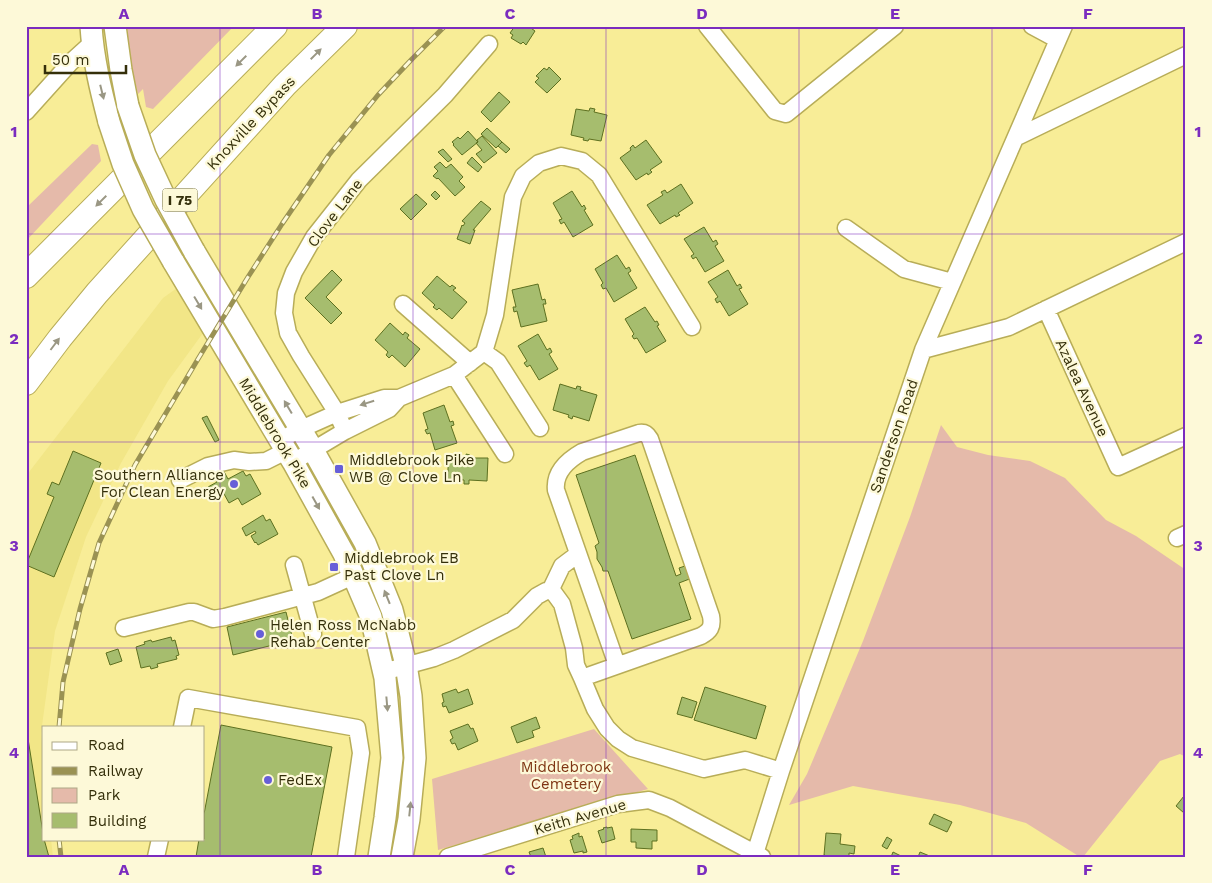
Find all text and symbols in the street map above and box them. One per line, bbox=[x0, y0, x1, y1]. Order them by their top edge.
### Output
text: A bbox=[119, 4, 130, 23]
text: B bbox=[312, 4, 323, 23]
text: C bbox=[505, 4, 516, 23]
text: D bbox=[696, 4, 708, 23]
text: E bbox=[890, 4, 900, 23]
text: F bbox=[1083, 4, 1093, 23]
scale bar bbox=[45, 42, 126, 74]
one-way arrow bbox=[310, 49, 322, 61]
text: 50 m bbox=[52, 51, 89, 69]
one-way arrow bbox=[235, 55, 247, 67]
street label: Knoxville Bypass bbox=[203, 72, 299, 174]
one-way arrow bbox=[98, 84, 106, 99]
text: 1 bbox=[11, 122, 17, 141]
text: 1 bbox=[1195, 122, 1201, 141]
street label: Clove Lane bbox=[303, 175, 367, 251]
road number: I 75 bbox=[162, 188, 198, 212]
one-way arrow bbox=[95, 195, 107, 207]
one-way arrow bbox=[193, 297, 202, 310]
text: 2 bbox=[9, 329, 19, 348]
text: 2 bbox=[1193, 329, 1203, 348]
street label: Azalea Avenue bbox=[1052, 336, 1112, 440]
one-way arrow bbox=[50, 337, 60, 351]
street label: Middlebrook Pike bbox=[235, 375, 315, 491]
street label: Sanderson Road bbox=[866, 377, 922, 495]
one-way arrow bbox=[283, 400, 292, 413]
one-way arrow bbox=[360, 400, 375, 408]
place label: Middlebrook Pike WB @ Clove Ln bbox=[349, 451, 474, 486]
marker: Middlebrook Pike WB @ Clove Ln bbox=[333, 463, 345, 475]
place label: Southern Alliance For Clean Energy bbox=[94, 466, 224, 501]
marker: Southern Alliance For Clean Energy bbox=[228, 478, 240, 490]
one-way arrow bbox=[312, 496, 320, 511]
text: 3 bbox=[9, 536, 19, 555]
text: 3 bbox=[1193, 536, 1203, 555]
place label: Middlebrook EB Past Clove Ln bbox=[344, 549, 459, 584]
marker: Middlebrook EB Past Clove Ln bbox=[328, 561, 340, 573]
one-way arrow bbox=[383, 589, 391, 604]
place label: Helen Ross McNabb Rehab Center bbox=[270, 616, 416, 651]
marker: Helen Ross McNabb Rehab Center bbox=[254, 628, 266, 640]
one-way arrow bbox=[383, 696, 391, 712]
legend bbox=[42, 726, 205, 840]
text: Road bbox=[88, 736, 125, 754]
text: 4 bbox=[9, 743, 19, 762]
text: 4 bbox=[1193, 743, 1203, 762]
park label: Middlebrook Cemetery bbox=[521, 758, 612, 793]
text: Railway bbox=[88, 762, 143, 780]
place label: FedEx bbox=[278, 771, 322, 789]
marker: FedEx bbox=[262, 774, 274, 786]
text: Park bbox=[88, 786, 121, 804]
street label: Keith Avenue bbox=[532, 795, 628, 839]
one-way arrow bbox=[406, 800, 414, 816]
text: Building bbox=[88, 812, 146, 830]
text: A bbox=[119, 860, 130, 879]
text: B bbox=[312, 860, 323, 879]
text: C bbox=[505, 860, 516, 879]
text: D bbox=[696, 860, 708, 879]
text: E bbox=[890, 860, 900, 879]
text: F bbox=[1083, 860, 1093, 879]

